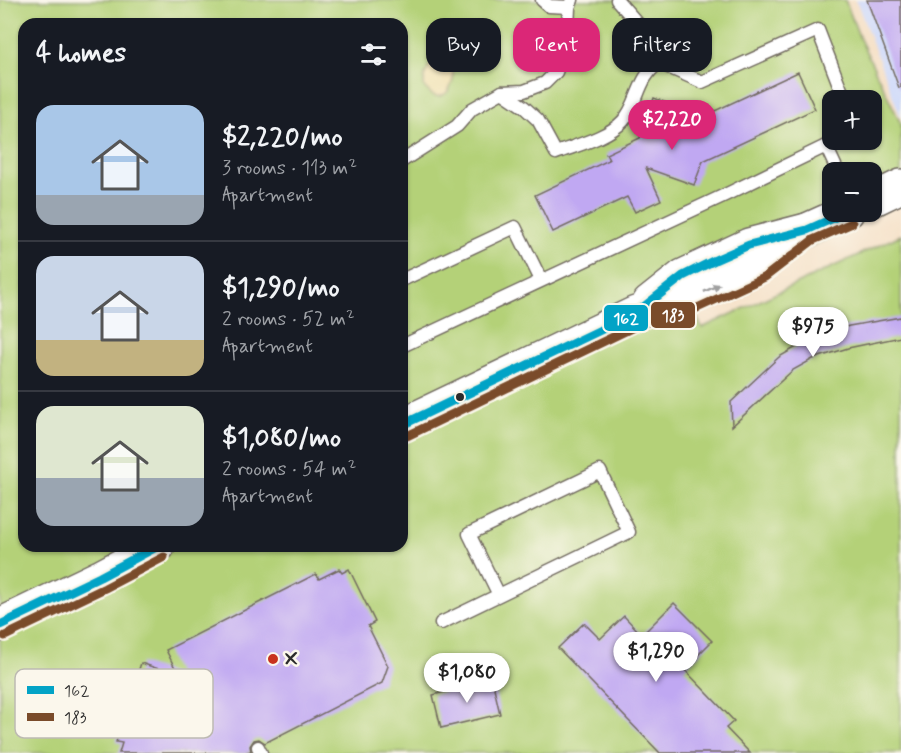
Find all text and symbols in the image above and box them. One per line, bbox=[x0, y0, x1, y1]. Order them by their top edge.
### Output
chip: Buy bbox=[426, 18, 501, 72]
chip: Rent bbox=[513, 18, 600, 72]
chip: Filters bbox=[612, 18, 712, 72]
text: 4 homes bbox=[36, 37, 126, 71]
icon: filters bbox=[357, 38, 390, 71]
map controls bbox=[822, 90, 882, 222]
button: + bbox=[822, 90, 882, 150]
pin: $2,220 bbox=[623, 100, 721, 151]
text: $2,220 bbox=[642, 106, 702, 133]
text: $2,220/mo bbox=[222, 121, 343, 155]
icon: home bbox=[84, 129, 156, 201]
text: 3 rooms · 113 m² bbox=[222, 155, 357, 182]
button: − bbox=[822, 162, 882, 222]
text: Apartment bbox=[222, 182, 313, 209]
text: $1,290/mo bbox=[222, 272, 340, 306]
icon: home bbox=[84, 280, 156, 352]
one-way arrow bbox=[703, 284, 720, 293]
line badge: 183 bbox=[650, 301, 696, 329]
line badge: 162 bbox=[603, 304, 649, 332]
text: 2 rooms · 52 m² bbox=[222, 306, 355, 333]
text: 183 bbox=[662, 306, 685, 327]
pin: $975 bbox=[777, 307, 849, 358]
text: 162 bbox=[613, 309, 639, 330]
text: $975 bbox=[792, 313, 834, 340]
text: Apartment bbox=[222, 333, 313, 360]
unlabelled marker bbox=[454, 391, 466, 403]
text: $1,080/mo bbox=[222, 422, 341, 456]
icon: home bbox=[84, 430, 156, 502]
text: 2 rooms · 54 m² bbox=[222, 456, 356, 483]
text: Apartment bbox=[222, 483, 313, 510]
pin: $1,290 bbox=[607, 632, 705, 683]
text: $1,290 bbox=[627, 638, 685, 665]
place label: X bbox=[285, 646, 298, 673]
marker: X bbox=[266, 652, 280, 666]
pin: $1,080 bbox=[418, 653, 516, 704]
text: $1,080 bbox=[438, 659, 496, 686]
legend bbox=[15, 669, 213, 738]
text: 162 bbox=[64, 681, 90, 702]
text: 183 bbox=[64, 708, 87, 729]

